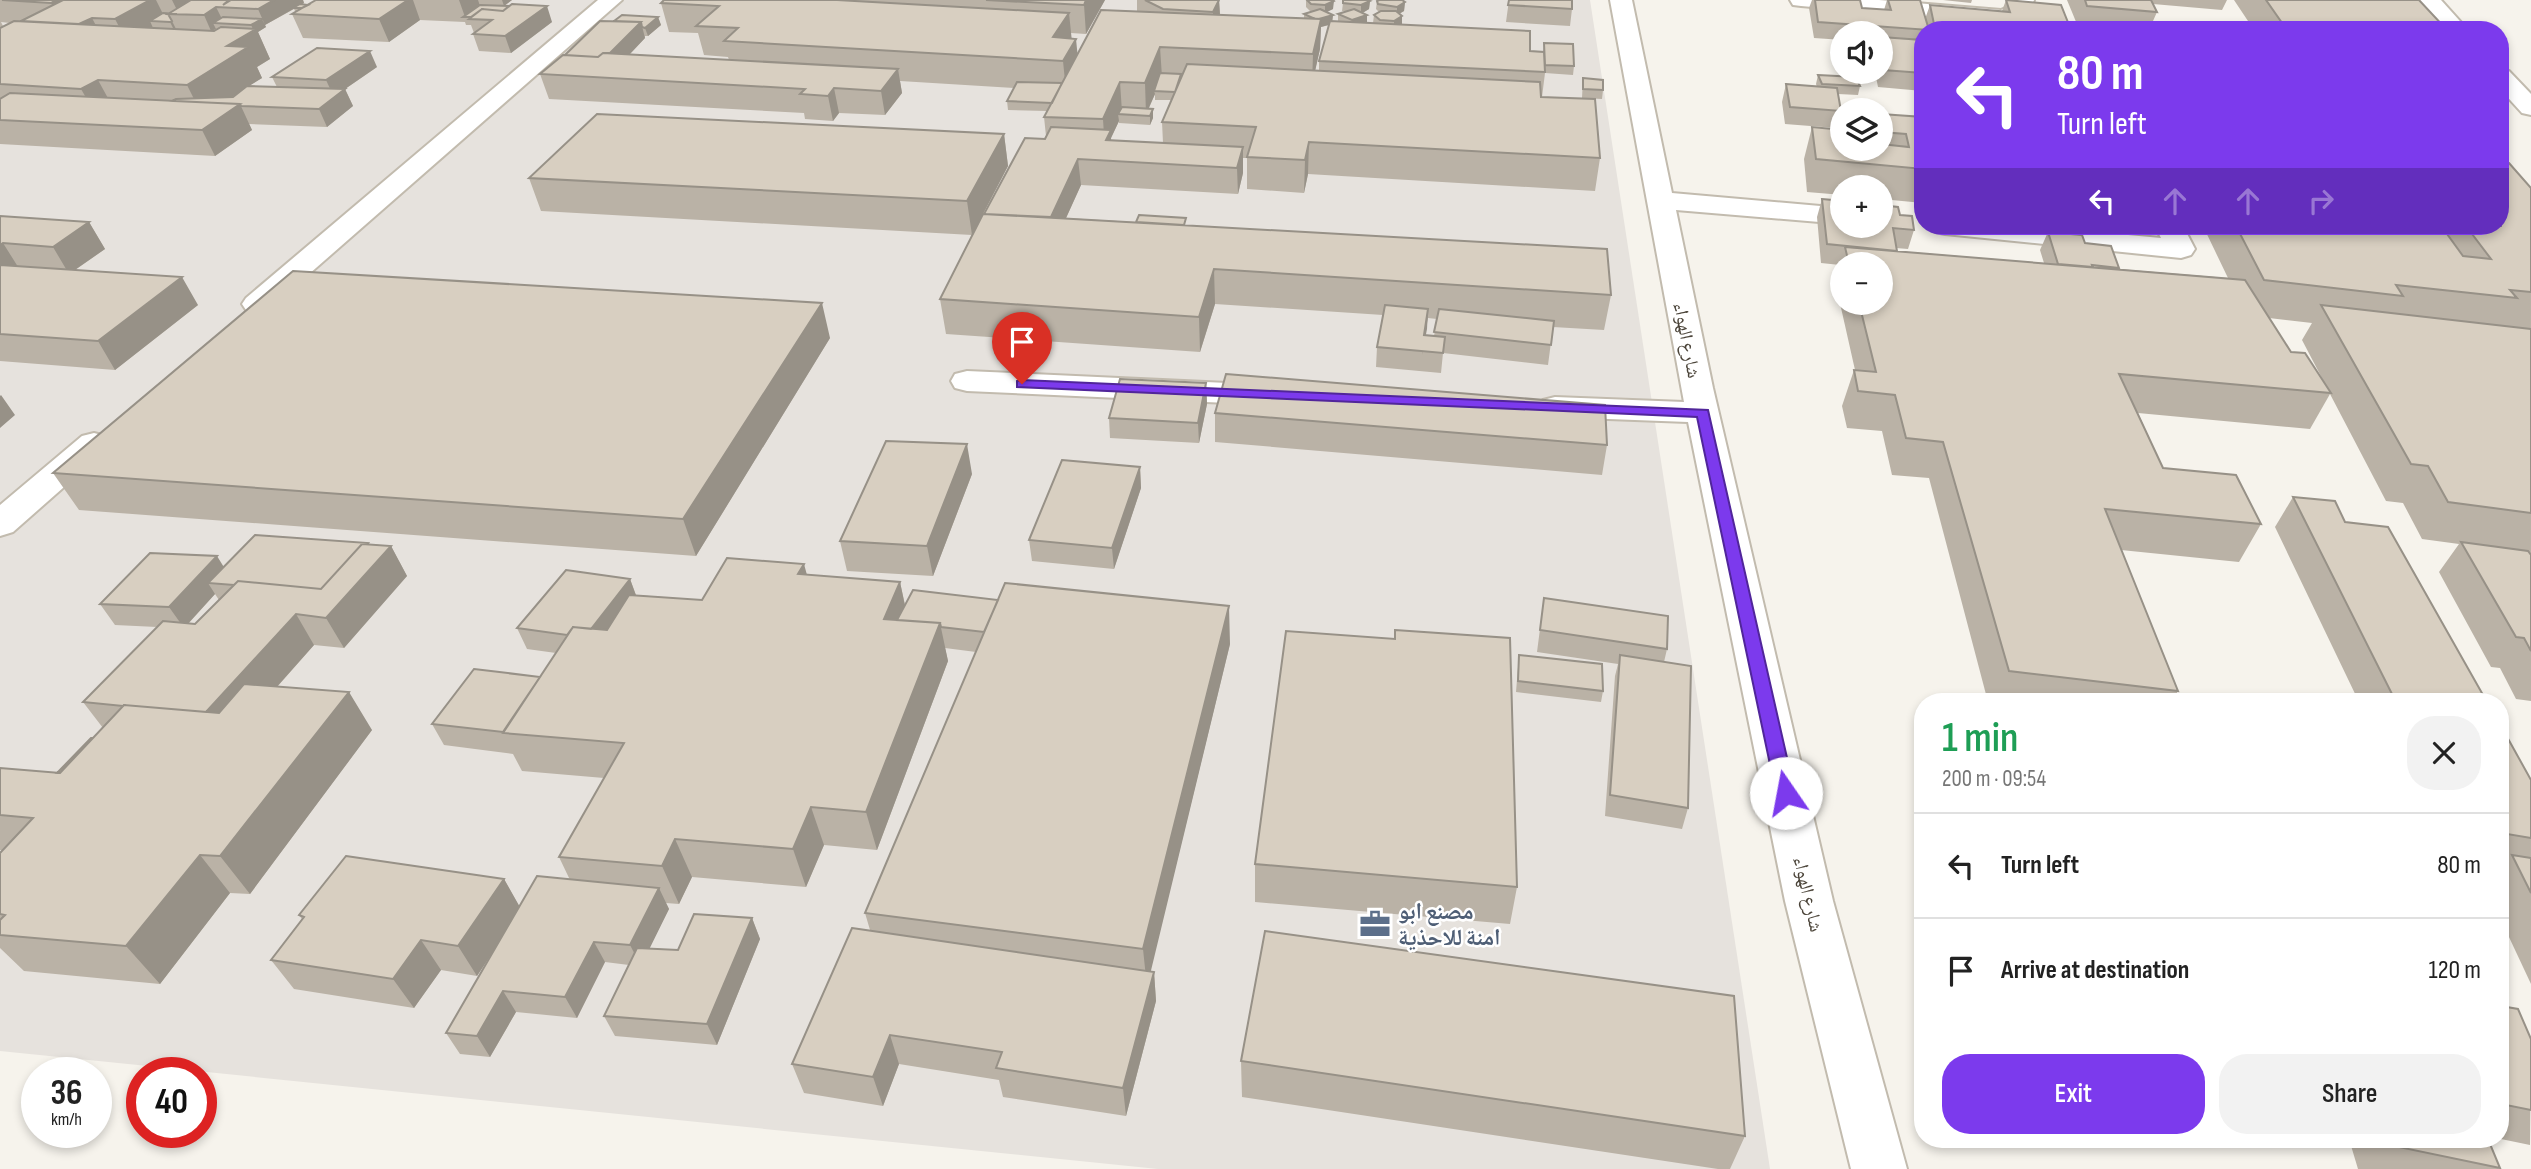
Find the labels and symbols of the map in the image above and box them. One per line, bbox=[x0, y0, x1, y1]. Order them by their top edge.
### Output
street label: شارع الهواء bbox=[1668, 300, 1705, 380]
pin bbox=[992, 312, 1052, 384]
position arrow bbox=[1749, 756, 1823, 830]
street label: شارع الهواء bbox=[1788, 854, 1827, 934]
place label: مصنع ابو امنة للاحذية bbox=[1398, 898, 1501, 952]
office icon: مصنع ابو امنة للاحذية bbox=[1358, 907, 1392, 941]
speed limit sign: 40 bbox=[126, 1057, 217, 1148]

